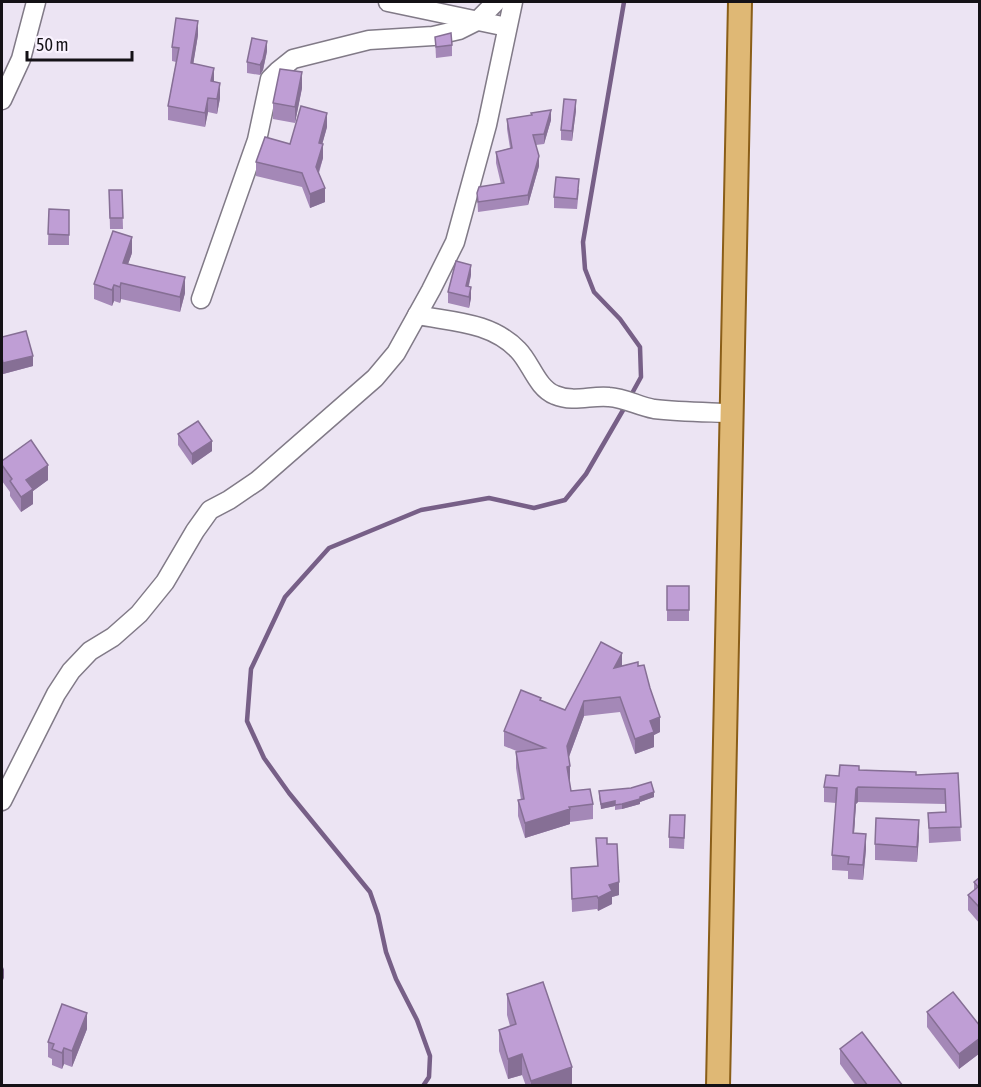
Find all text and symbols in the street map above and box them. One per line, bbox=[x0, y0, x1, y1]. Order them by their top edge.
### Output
scale bar bbox=[27, 24, 132, 62]
text: 50 m bbox=[36, 34, 68, 55]

